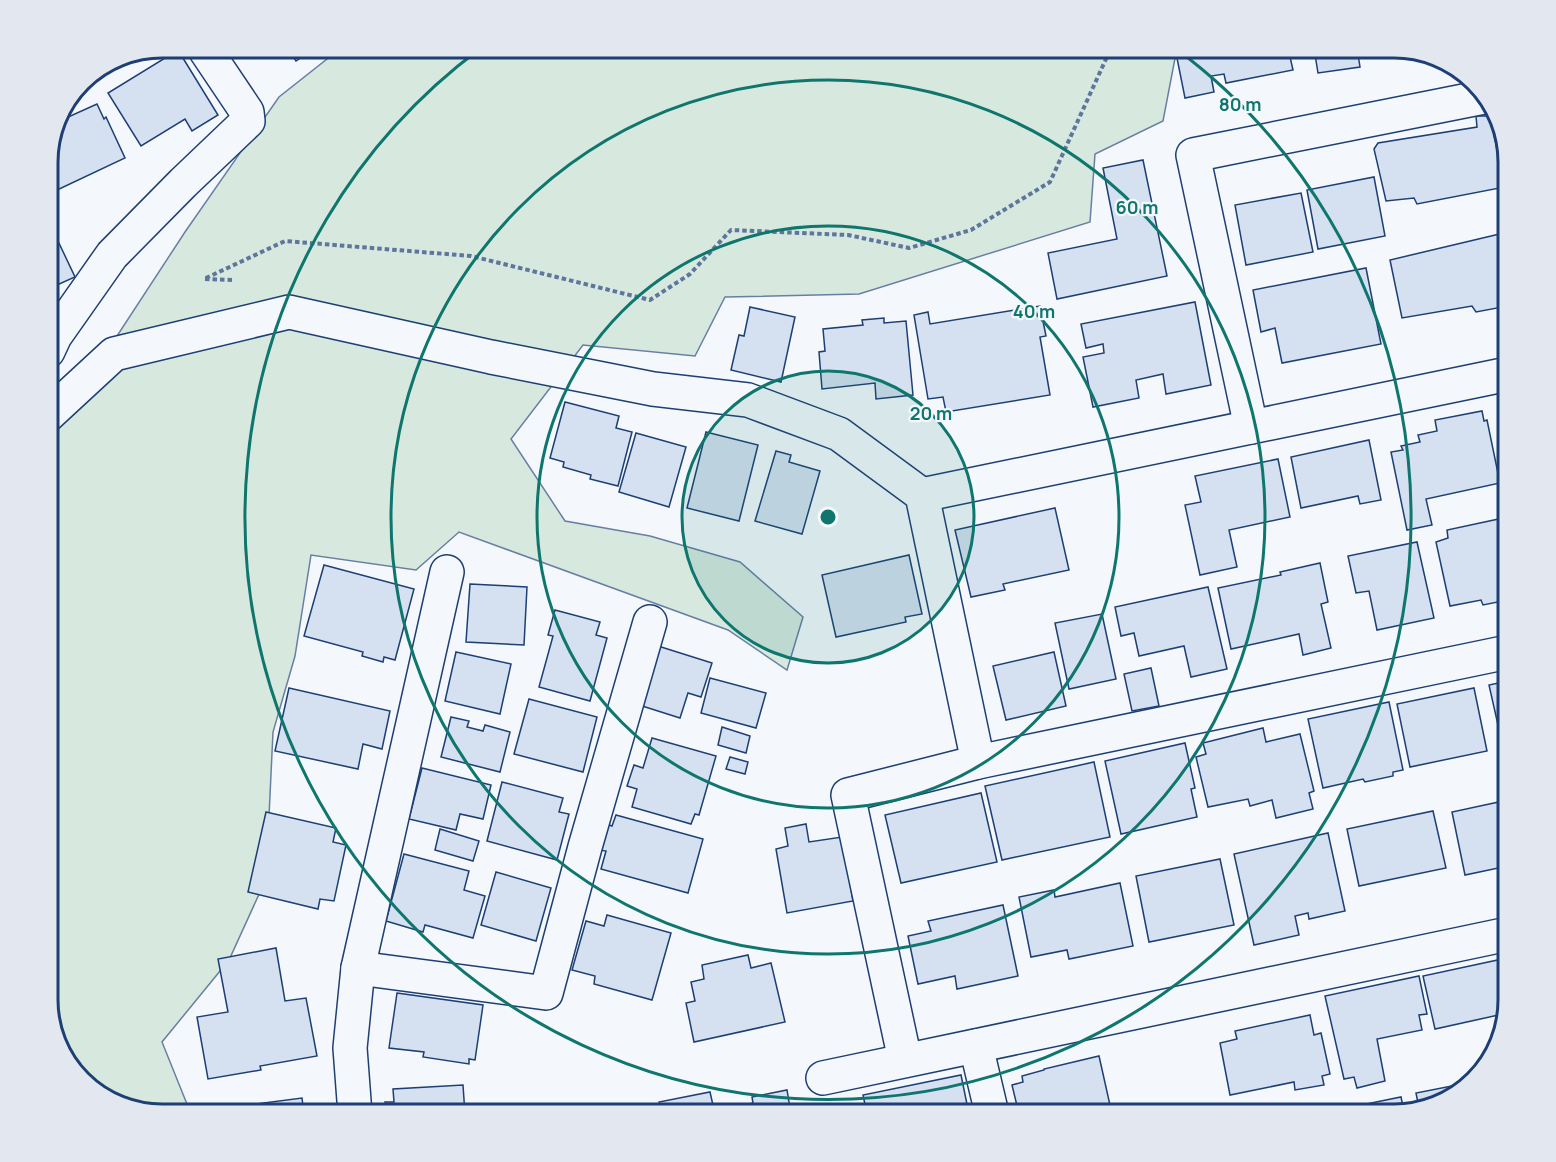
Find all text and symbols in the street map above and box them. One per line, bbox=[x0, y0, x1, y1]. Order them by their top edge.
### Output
text: 80 m bbox=[1219, 92, 1261, 116]
text: 60 m bbox=[1116, 195, 1158, 219]
text: 40 m bbox=[1013, 299, 1055, 323]
text: 20 m bbox=[910, 401, 952, 425]
centre of rings bbox=[818, 507, 838, 527]

